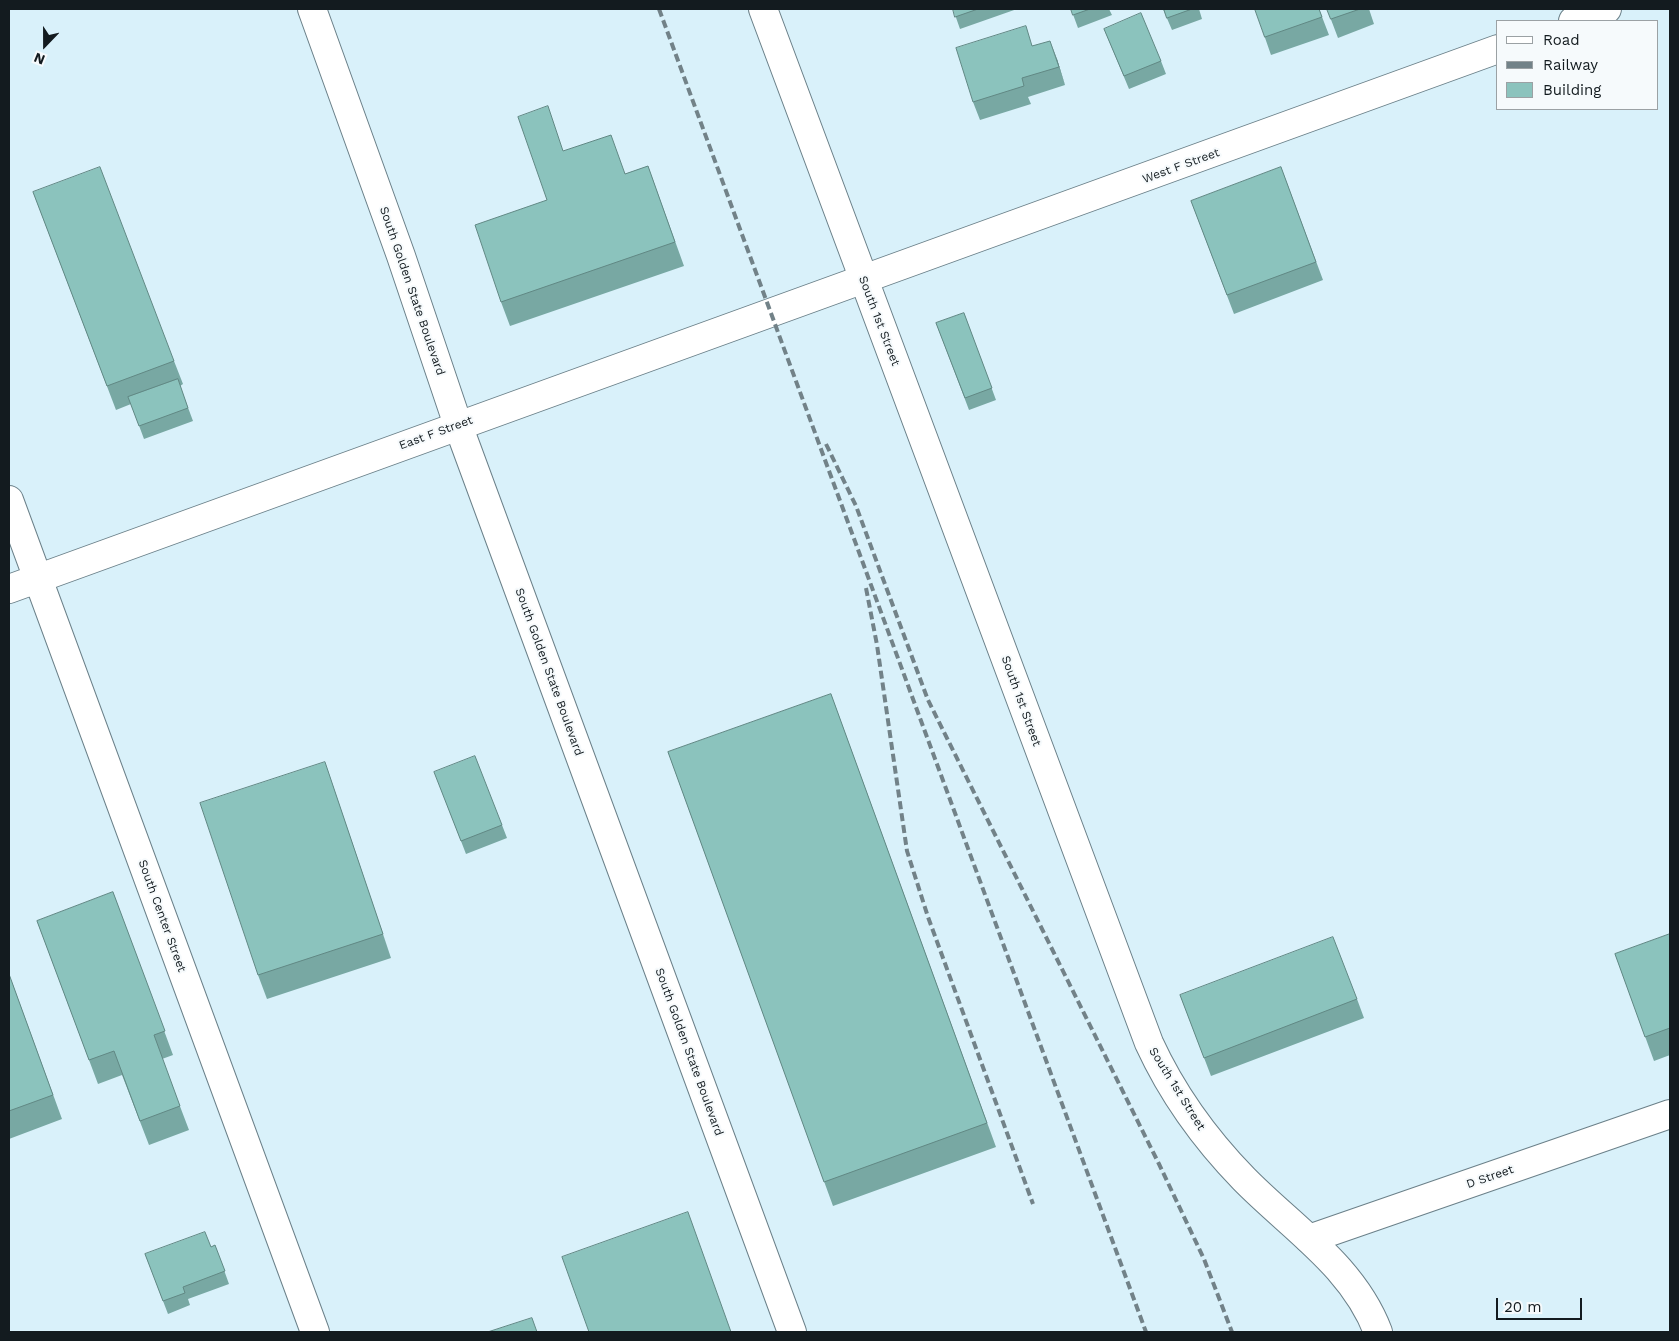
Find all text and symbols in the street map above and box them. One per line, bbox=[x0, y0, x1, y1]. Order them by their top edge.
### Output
north arrow bbox=[20, 20, 70, 70]
legend bbox=[1496, 20, 1659, 110]
text: Road bbox=[1543, 31, 1580, 49]
text: N bbox=[32, 50, 47, 68]
text: Railway bbox=[1543, 56, 1598, 74]
text: Building bbox=[1543, 81, 1601, 99]
street label: West F Street bbox=[1140, 145, 1222, 187]
street label: South Golden State Boulevard bbox=[376, 205, 448, 377]
street label: South 1st Street bbox=[855, 274, 903, 368]
street label: East F Street bbox=[397, 413, 475, 453]
street label: South Golden State Boulevard bbox=[512, 586, 586, 758]
street label: South 1st Street bbox=[998, 654, 1044, 748]
street label: South Center Street bbox=[135, 858, 189, 974]
street label: South Golden State Boulevard bbox=[652, 966, 726, 1138]
street label: South 1st Street bbox=[1146, 1045, 1208, 1133]
street label: D Street bbox=[1465, 1162, 1515, 1192]
scale bar bbox=[1499, 1288, 1585, 1320]
text: 20 m bbox=[1504, 1298, 1542, 1316]

